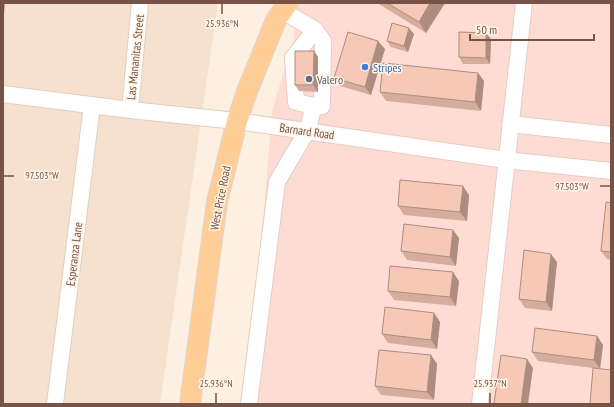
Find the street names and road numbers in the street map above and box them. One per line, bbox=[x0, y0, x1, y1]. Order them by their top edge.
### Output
street label: Las Mananitas Street bbox=[123, 13, 147, 101]
street label: Barnard Road bbox=[279, 120, 335, 142]
street label: West Price Road bbox=[206, 164, 234, 232]
street label: Esperanza Lane bbox=[63, 221, 85, 287]

